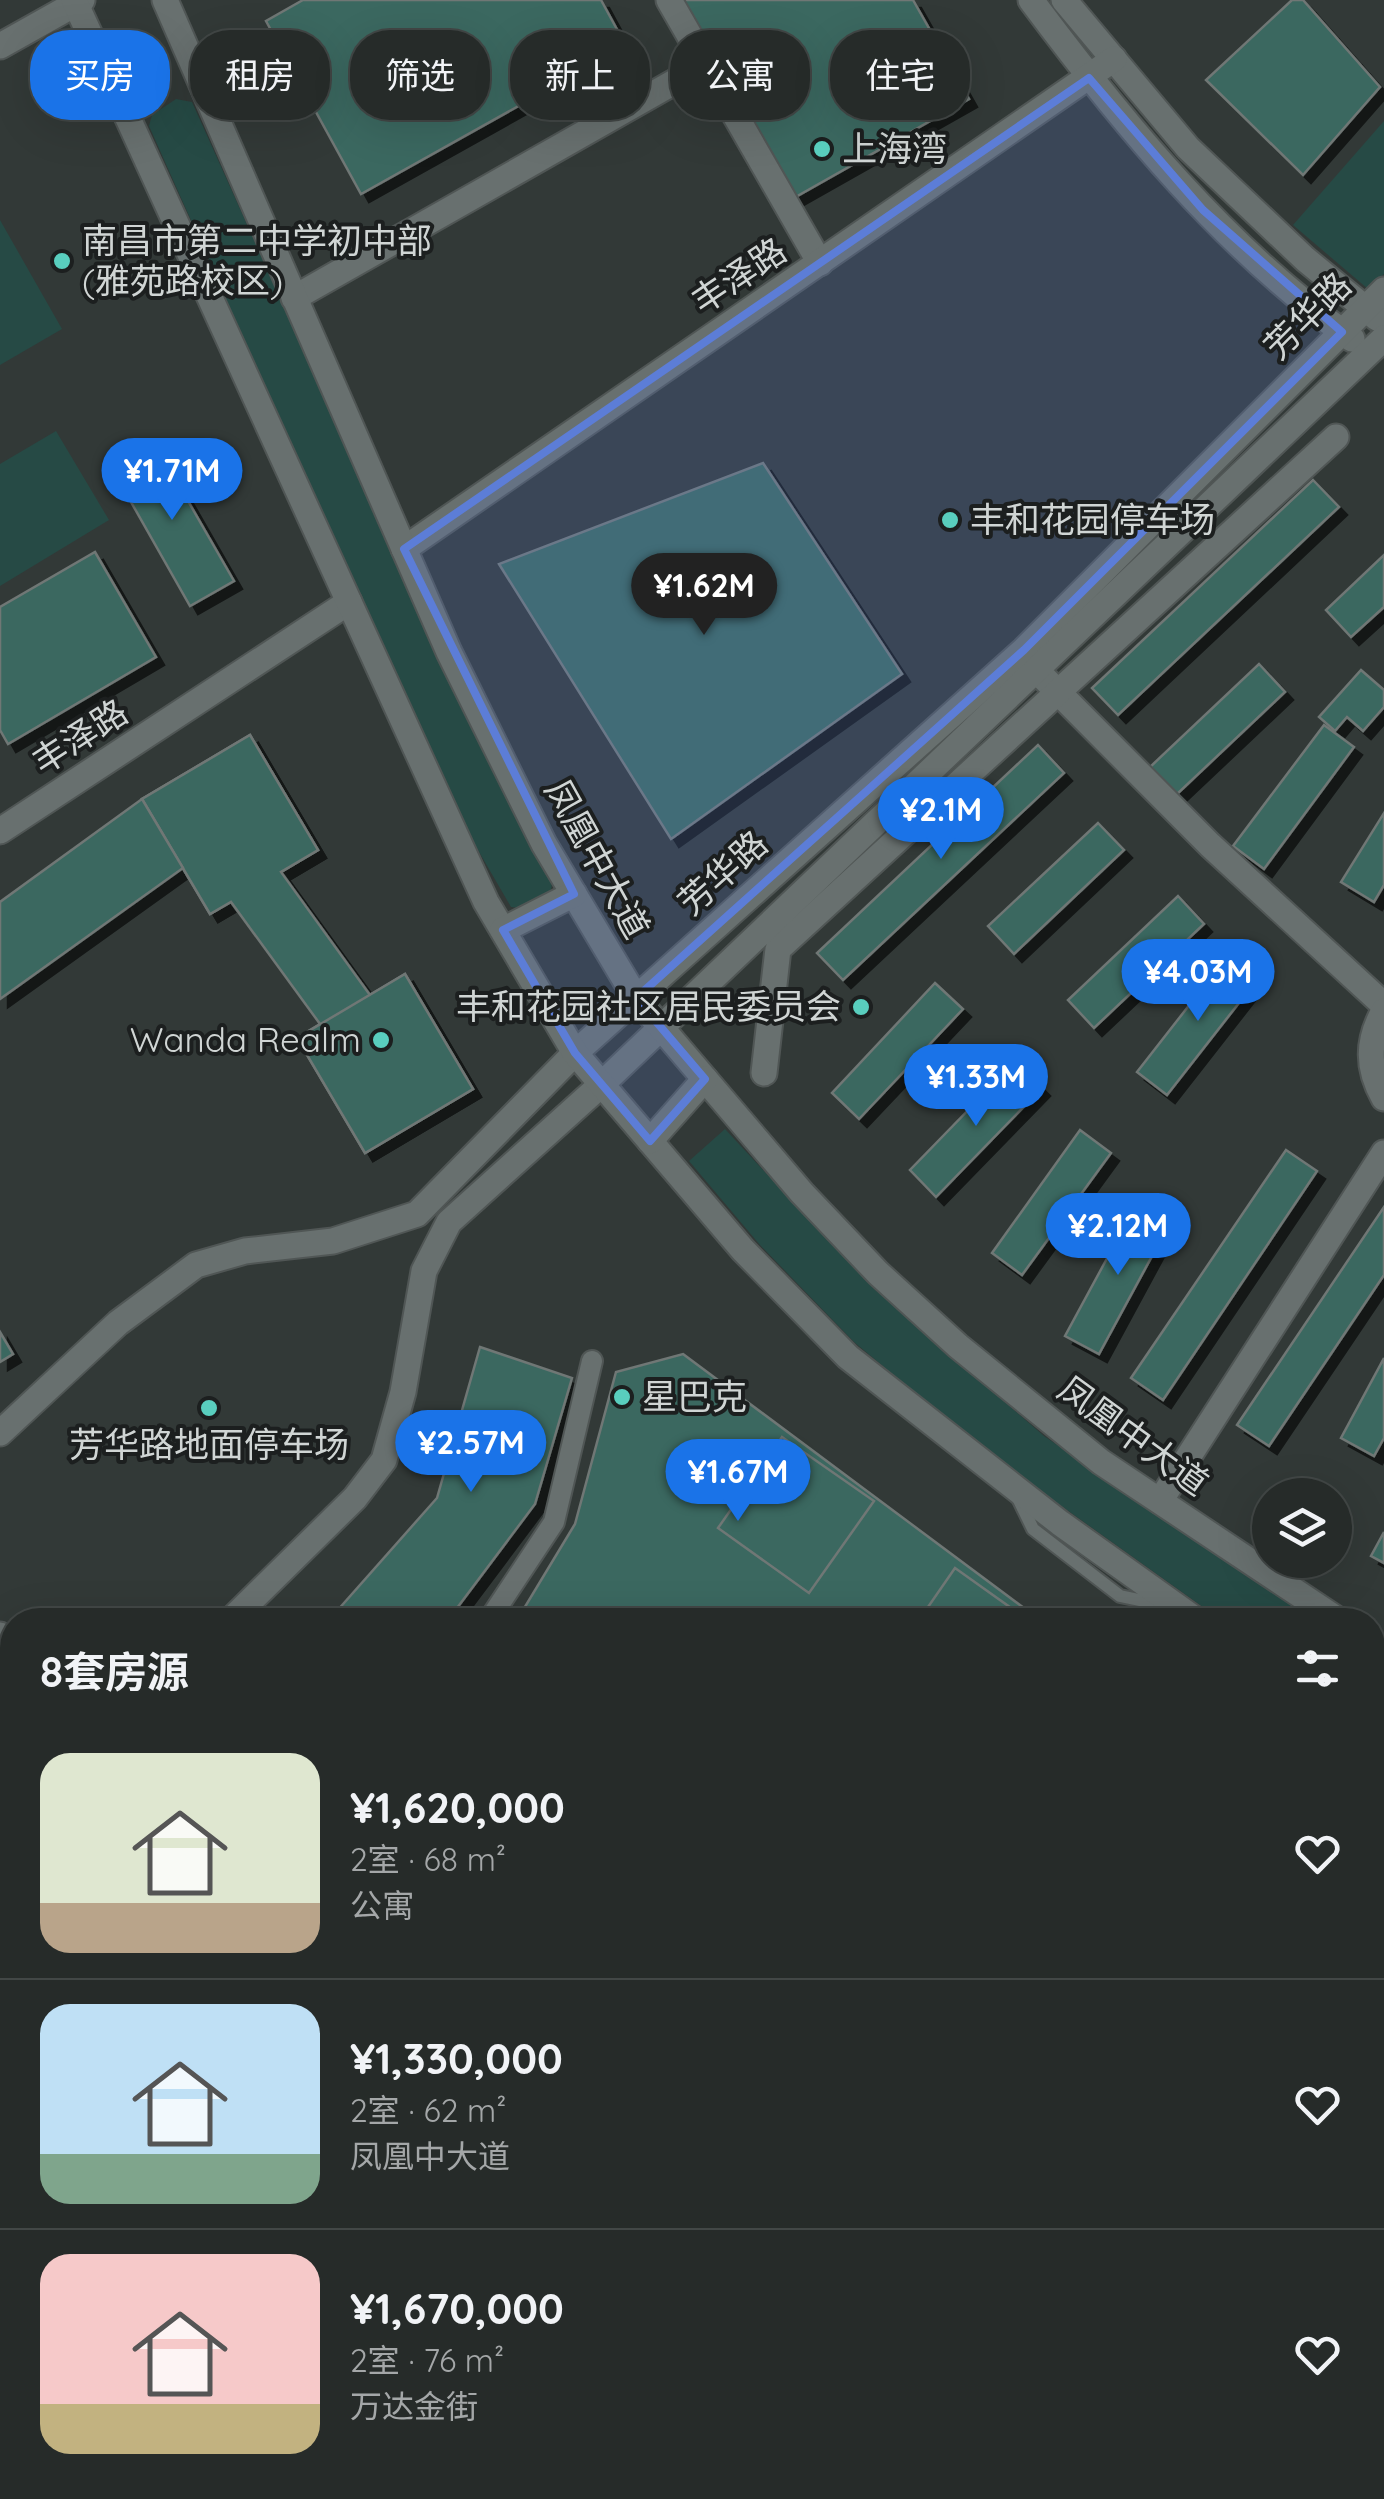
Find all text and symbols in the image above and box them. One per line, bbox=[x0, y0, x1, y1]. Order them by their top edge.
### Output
chip: 买房 bbox=[30, 30, 170, 120]
chip: 租房 bbox=[190, 30, 330, 120]
chip: 筛选 bbox=[350, 30, 490, 120]
chip: 新上 bbox=[510, 30, 650, 120]
chip: 公寓 bbox=[670, 30, 810, 120]
chip: 住宅 bbox=[830, 30, 970, 120]
place label: 上海湾 bbox=[842, 126, 947, 170]
marker: 上海湾 bbox=[811, 138, 833, 160]
place label: 南昌市第二中学初中部 (雅苑路校区) bbox=[82, 218, 432, 302]
street label: 丰泽路 bbox=[683, 228, 794, 323]
marker: 南昌市第二中学初中部 (雅苑路校区) bbox=[51, 250, 73, 272]
street label: 芳华路 bbox=[1255, 263, 1360, 368]
pin: ¥1.71M bbox=[91, 438, 253, 523]
text: ¥1.71M bbox=[124, 450, 221, 490]
place label: 丰和花园停车场 bbox=[970, 497, 1215, 541]
marker: 丰和花园停车场 bbox=[939, 509, 961, 531]
pin: ¥1.62M bbox=[623, 553, 785, 638]
text: ¥1.62M bbox=[653, 565, 755, 605]
street label: 丰泽路 bbox=[23, 689, 135, 783]
street label: 凤凰中大道 bbox=[536, 771, 660, 946]
pin: ¥2.1M bbox=[871, 777, 1011, 862]
text: ¥2.1M bbox=[900, 789, 982, 829]
street label: 芳华路 bbox=[669, 821, 776, 924]
pin: ¥4.03M bbox=[1117, 939, 1279, 1024]
text: ¥4.03M bbox=[1144, 951, 1252, 991]
place label: 丰和花园社区居民委员会 bbox=[456, 984, 841, 1028]
marker: 丰和花园社区居民委员会 bbox=[850, 996, 872, 1018]
place label: Wanda Realm bbox=[130, 1017, 361, 1061]
marker: Wanda Realm bbox=[370, 1029, 392, 1051]
pin: ¥1.33M bbox=[895, 1044, 1057, 1129]
text: ¥1.33M bbox=[926, 1056, 1026, 1096]
pin: ¥2.12M bbox=[1037, 1193, 1199, 1278]
text: ¥2.12M bbox=[1068, 1205, 1168, 1245]
street label: 凤凰中大道 bbox=[1050, 1366, 1217, 1504]
place label: 星巴克 bbox=[642, 1374, 747, 1418]
marker: 星巴克 bbox=[611, 1386, 633, 1408]
marker: 芳华路地面停车场 bbox=[198, 1397, 220, 1419]
pin: ¥2.57M bbox=[390, 1410, 552, 1495]
place label: 芳华路地面停车场 bbox=[69, 1422, 349, 1466]
text: ¥2.57M bbox=[417, 1422, 525, 1462]
pin: ¥1.67M bbox=[657, 1439, 819, 1524]
text: ¥1.67M bbox=[688, 1451, 788, 1491]
map controls bbox=[1252, 1478, 1352, 1578]
button: layers bbox=[1252, 1478, 1352, 1578]
icon: filters bbox=[1290, 1641, 1345, 1696]
text: 8套房源 bbox=[40, 1645, 189, 1698]
text: ¥1,620,000 bbox=[350, 1781, 565, 1834]
icon: home bbox=[120, 1793, 240, 1913]
icon: heart bbox=[1290, 1826, 1345, 1881]
text: 2室 · 68 m² bbox=[350, 1839, 506, 1879]
text: 公寓 bbox=[350, 1885, 414, 1925]
text: ¥1,330,000 bbox=[350, 2032, 563, 2085]
icon: home bbox=[120, 2044, 240, 2164]
icon: heart bbox=[1290, 2077, 1345, 2132]
text: 2室 · 62 m² bbox=[350, 2090, 506, 2130]
text: 凤凰中大道 bbox=[350, 2136, 510, 2176]
text: ¥1,670,000 bbox=[350, 2282, 564, 2335]
icon: home bbox=[120, 2294, 240, 2414]
icon: heart bbox=[1290, 2327, 1345, 2382]
text: 2室 · 76 m² bbox=[350, 2340, 504, 2380]
text: 万达金街 bbox=[350, 2386, 478, 2426]

